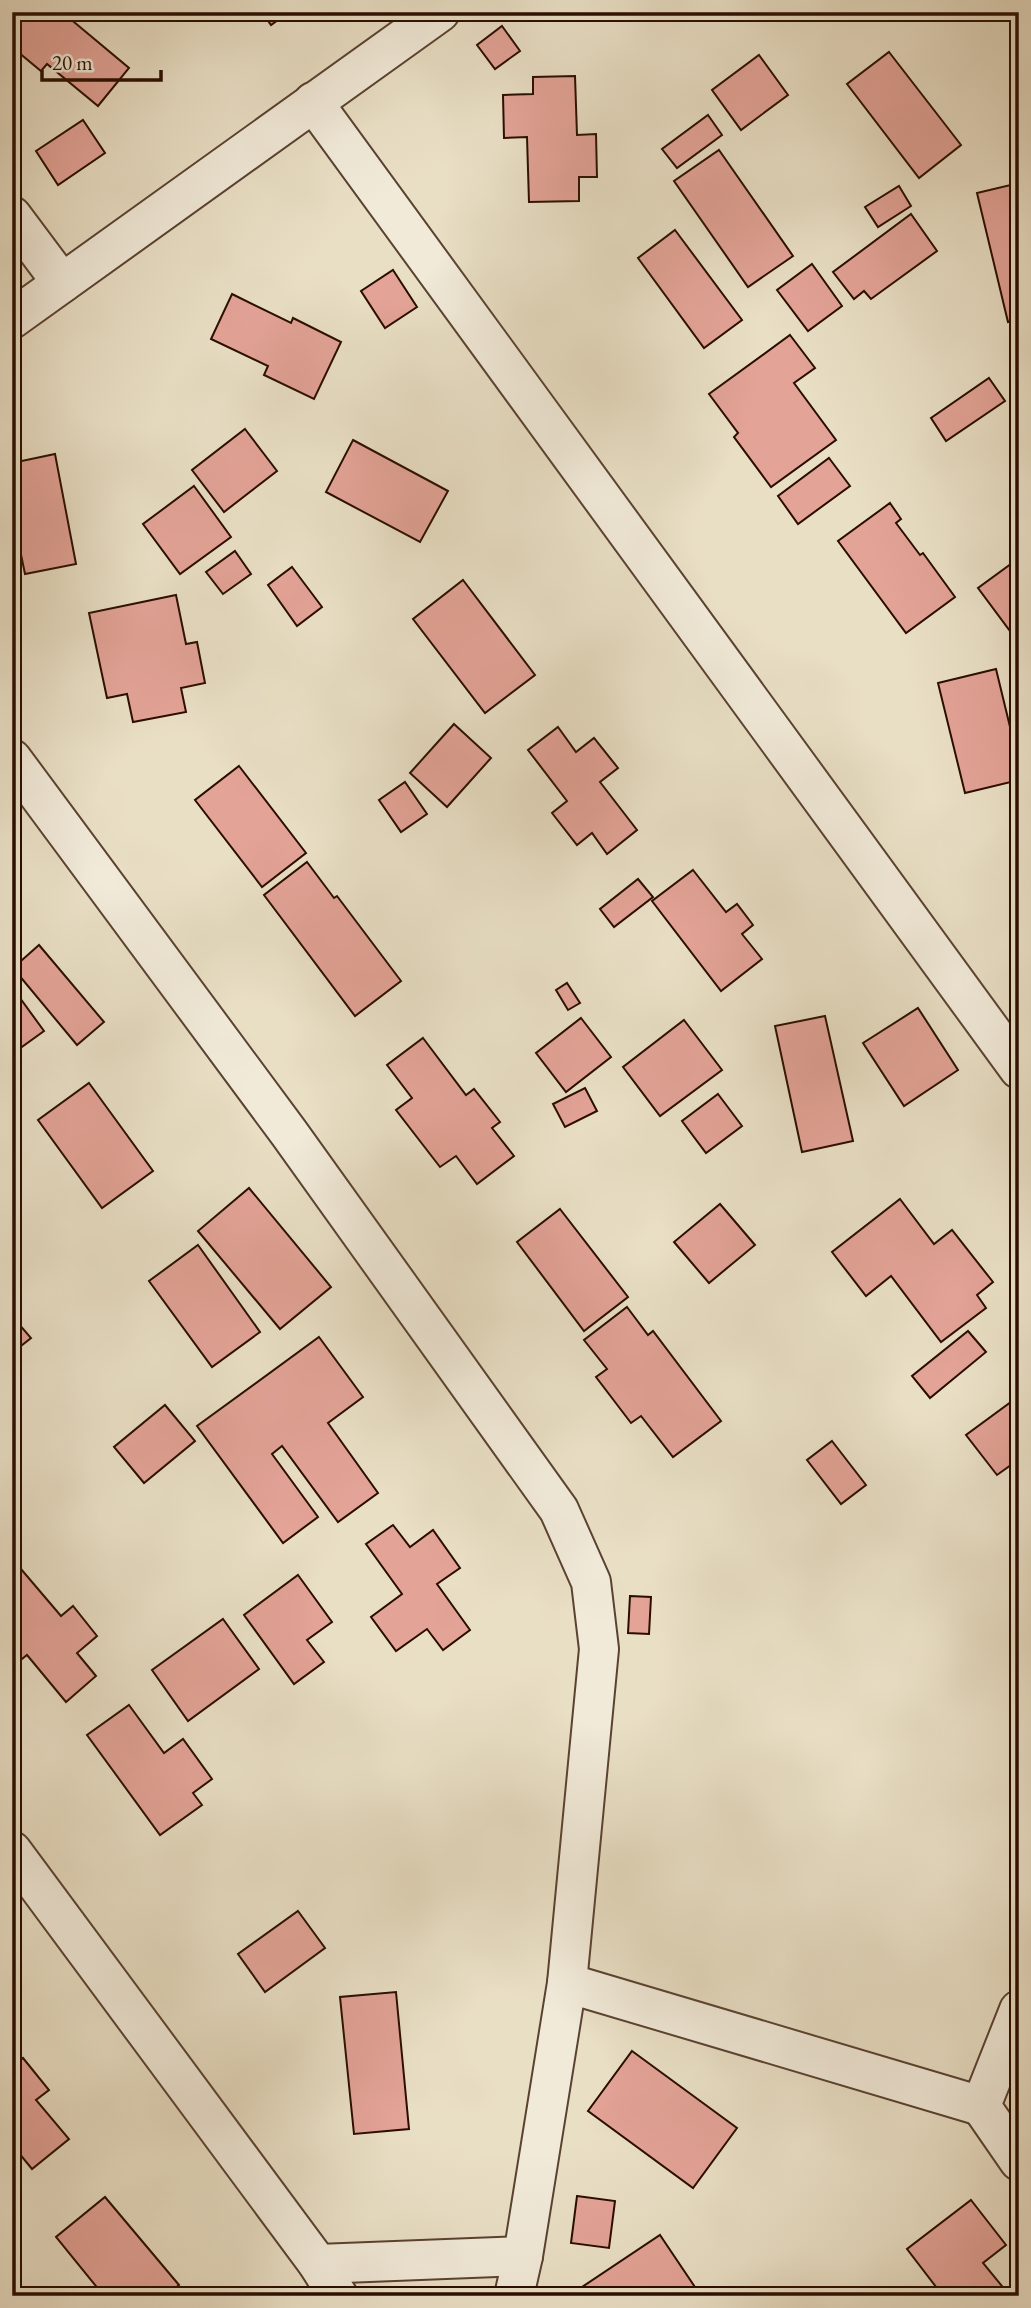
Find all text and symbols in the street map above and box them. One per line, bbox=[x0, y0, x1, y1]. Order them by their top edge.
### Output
scale bar bbox=[42, 38, 161, 82]
text: 20 m bbox=[52, 49, 93, 76]

